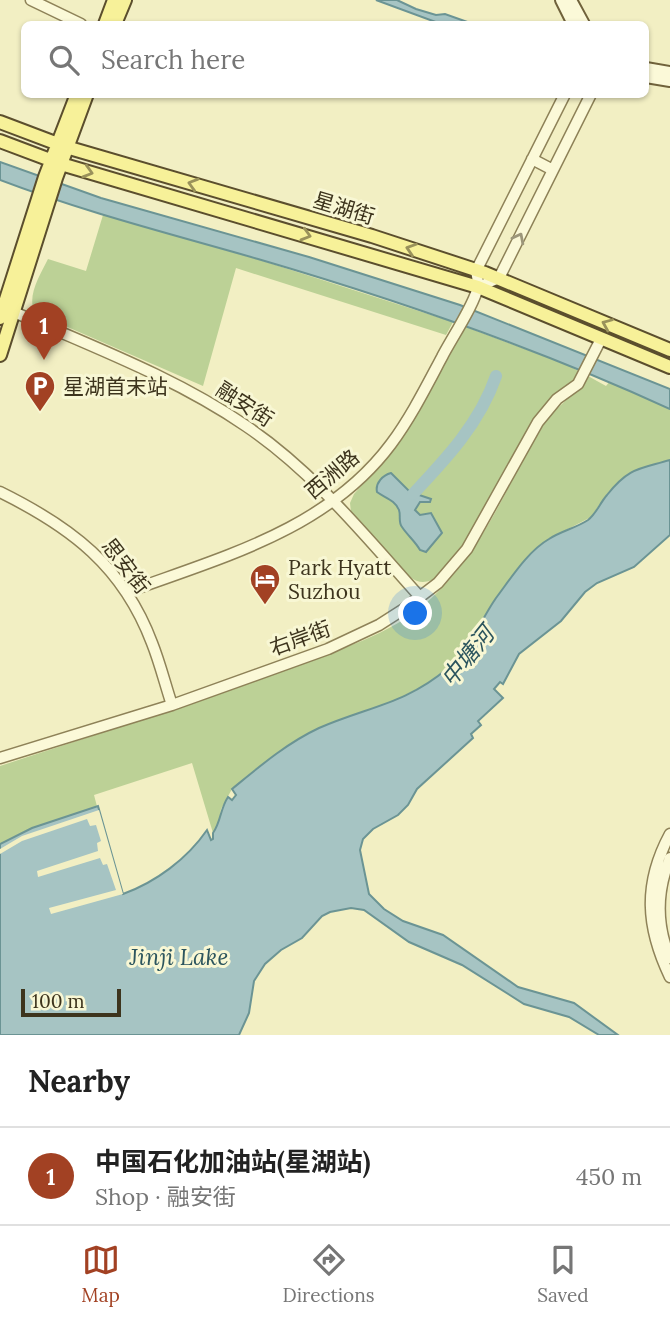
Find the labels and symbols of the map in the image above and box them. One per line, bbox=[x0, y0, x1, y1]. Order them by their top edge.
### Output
one-way arrow bbox=[81, 163, 93, 178]
one-way arrow bbox=[188, 177, 200, 192]
street label: 星湖街 bbox=[310, 186, 378, 230]
one-way arrow bbox=[300, 226, 312, 241]
one-way arrow bbox=[511, 233, 525, 245]
one-way arrow bbox=[406, 243, 418, 257]
pin: 1 bbox=[21, 302, 67, 360]
one-way arrow bbox=[602, 318, 614, 332]
parking icon: 星湖首末站 bbox=[23, 369, 57, 413]
place label: 星湖首末站 bbox=[63, 373, 168, 400]
street label: 融安街 bbox=[211, 376, 279, 432]
street label: 西洲路 bbox=[299, 443, 365, 505]
street label: 思安街 bbox=[96, 533, 156, 599]
place label: Park Hyatt Suzhou bbox=[288, 554, 392, 605]
hotel icon: Park Hyatt Suzhou bbox=[248, 562, 282, 606]
your location bbox=[398, 596, 432, 630]
street label: 右岸街 bbox=[266, 615, 334, 661]
water label: 中塘河 bbox=[434, 617, 502, 692]
water label: Jinji Lake bbox=[129, 942, 228, 971]
scale bar bbox=[21, 986, 121, 1018]

